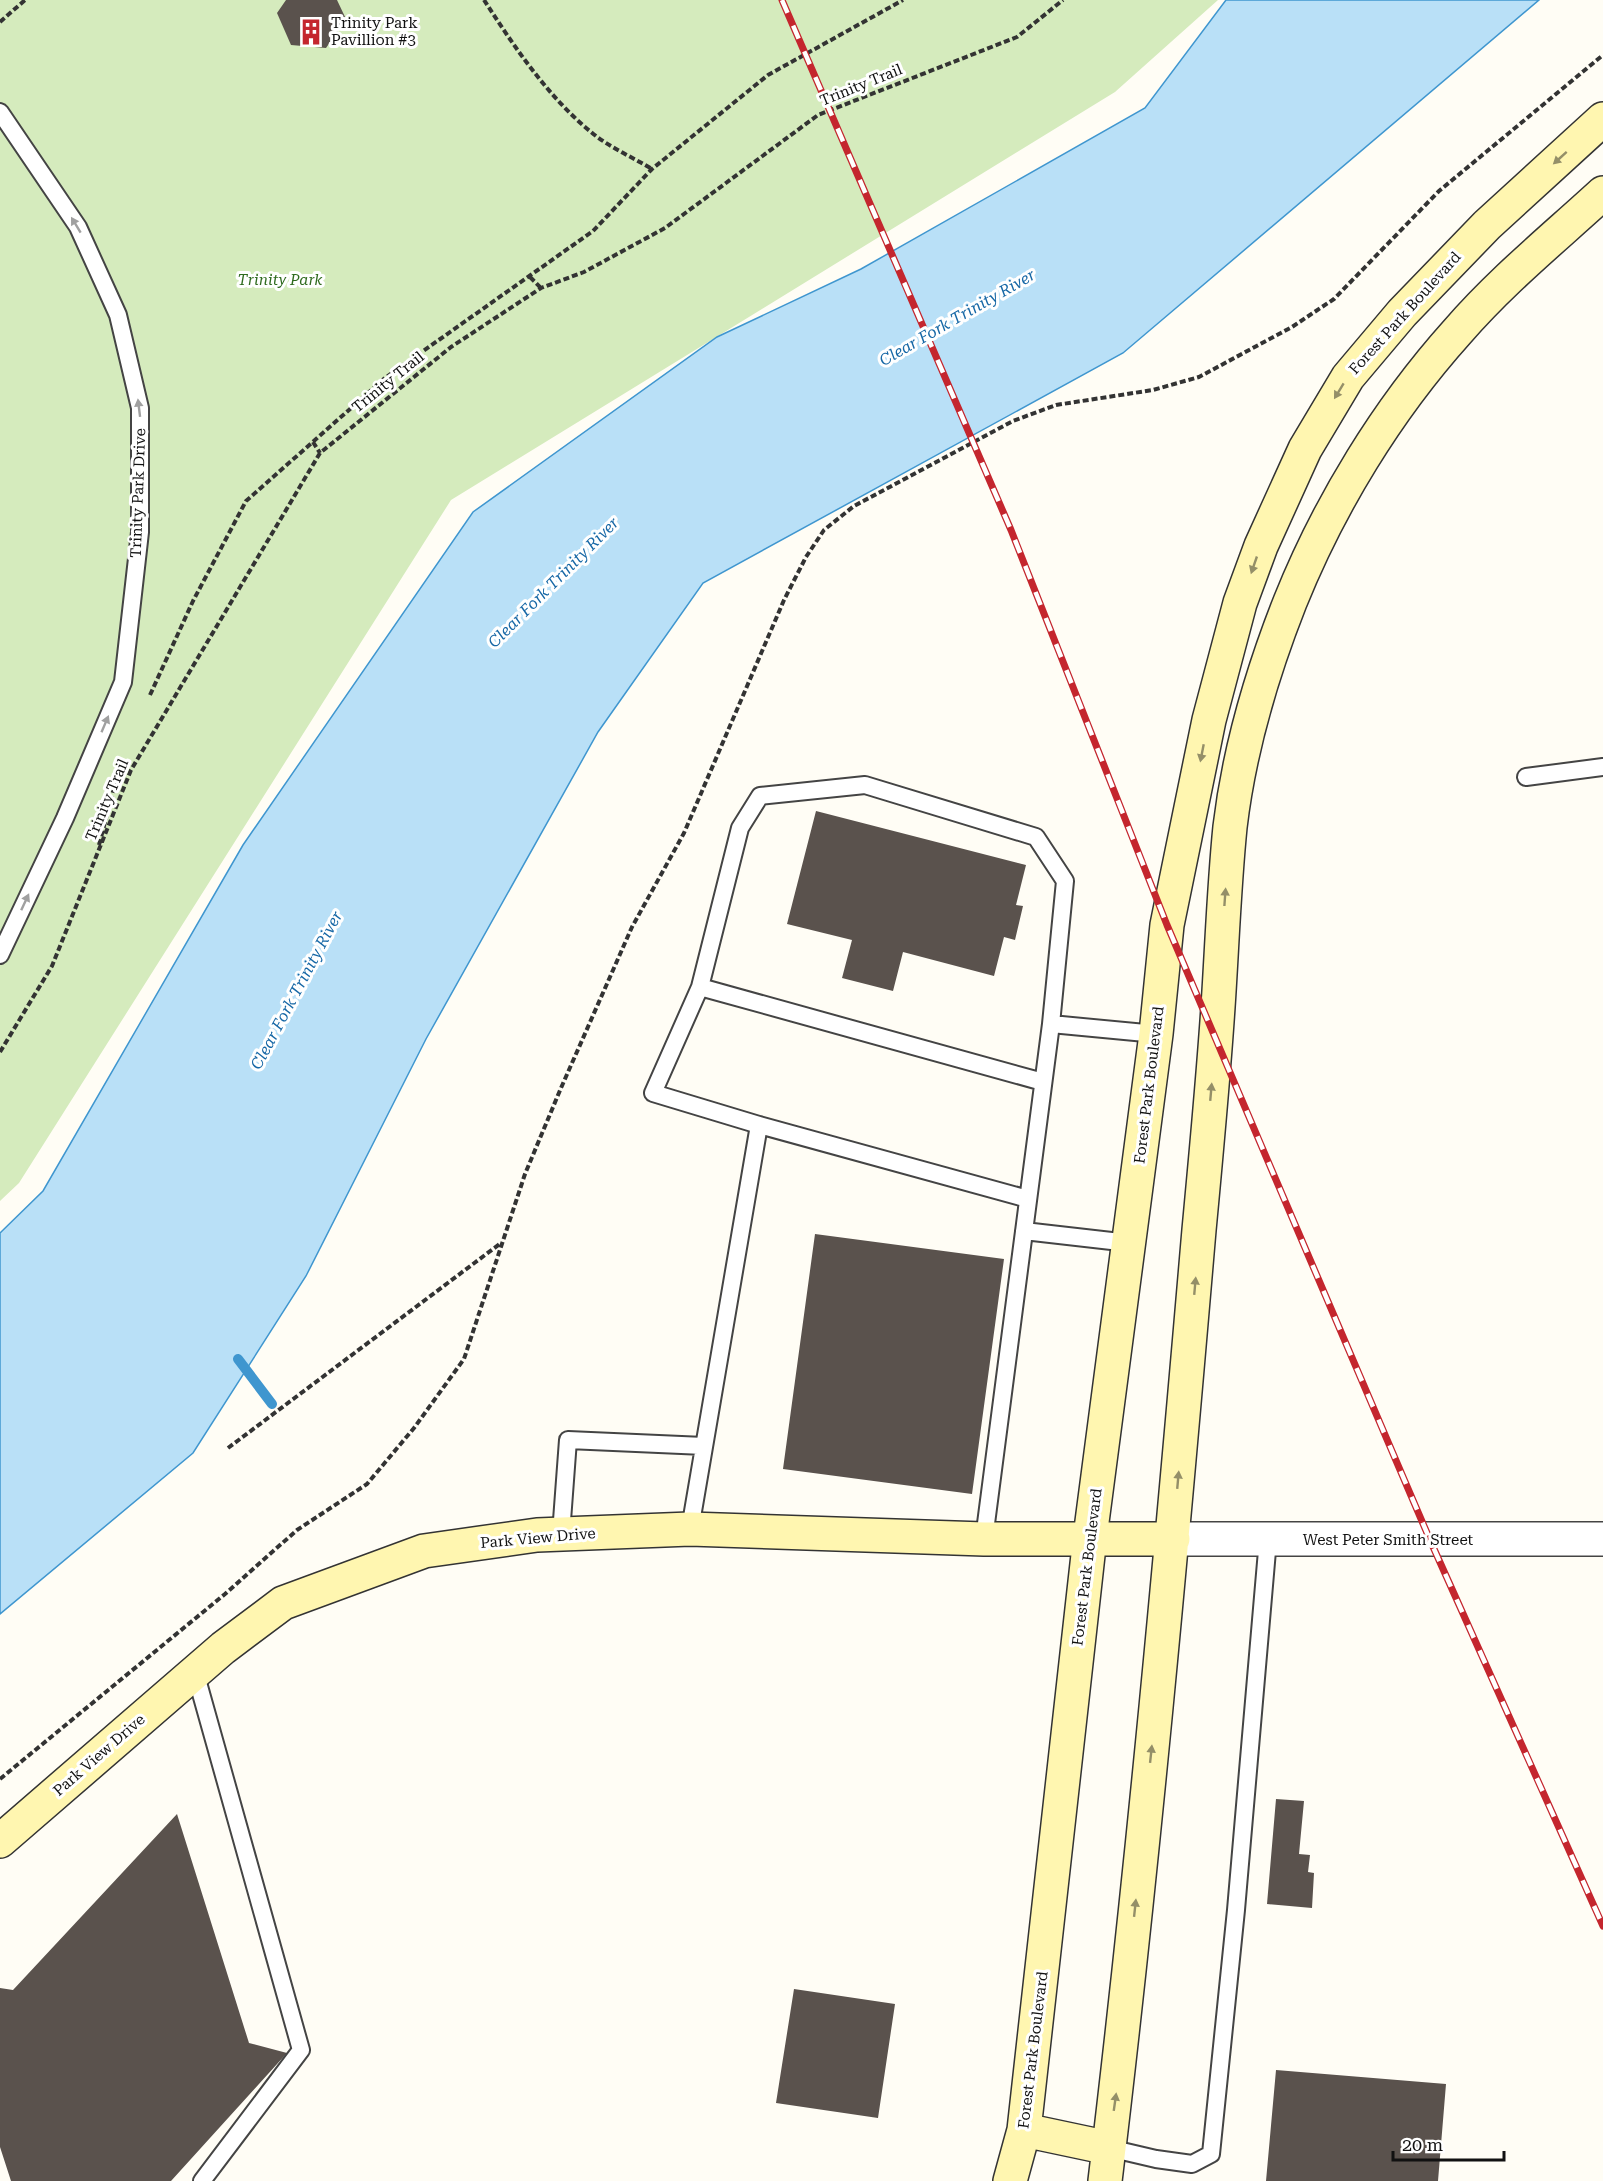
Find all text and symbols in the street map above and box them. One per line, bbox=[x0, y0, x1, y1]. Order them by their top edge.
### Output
place label: Trinity Park Pavillion #3 bbox=[331, 14, 418, 49]
building icon: Trinity Park Pavillion #3 bbox=[296, 17, 326, 47]
street label: Trinity Trail bbox=[817, 60, 905, 110]
one-way arrow bbox=[1553, 151, 1568, 164]
one-way arrow bbox=[70, 217, 81, 233]
street label: Forest Park Boulevard bbox=[1345, 248, 1465, 378]
water label: Clear Fork Trinity River bbox=[876, 265, 1039, 370]
park label: Trinity Park bbox=[238, 271, 323, 289]
street label: Trinity Trail bbox=[348, 347, 428, 416]
one-way arrow bbox=[1334, 383, 1345, 399]
one-way arrow bbox=[134, 398, 144, 417]
street label: Trinity Park Drive bbox=[127, 428, 149, 558]
water label: Clear Fork Trinity River bbox=[484, 513, 623, 652]
one-way arrow bbox=[1248, 556, 1258, 574]
one-way arrow bbox=[101, 715, 110, 733]
one-way arrow bbox=[1197, 744, 1206, 763]
street label: Trinity Trail bbox=[82, 756, 132, 844]
one-way arrow bbox=[1221, 888, 1230, 907]
one-way arrow bbox=[20, 893, 30, 911]
water label: Clear Fork Trinity River bbox=[247, 907, 346, 1073]
street label: Forest Park Boulevard bbox=[1130, 1005, 1168, 1165]
one-way arrow bbox=[1206, 1082, 1216, 1101]
one-way arrow bbox=[1190, 1277, 1200, 1296]
one-way arrow bbox=[1173, 1471, 1183, 1490]
street label: Forest Park Boulevard bbox=[1068, 1487, 1106, 1647]
street label: Park View Drive bbox=[480, 1524, 596, 1552]
street label: West Peter Smith Street bbox=[1303, 1531, 1474, 1549]
street label: Park View Drive bbox=[49, 1710, 149, 1800]
one-way arrow bbox=[1146, 1744, 1156, 1763]
one-way arrow bbox=[1130, 1899, 1140, 1918]
street label: Forest Park Boulevard bbox=[1014, 1970, 1052, 2130]
one-way arrow bbox=[1111, 2093, 1120, 2112]
scale bar bbox=[1393, 2124, 1504, 2162]
text: 20 m bbox=[1402, 2134, 1443, 2155]

